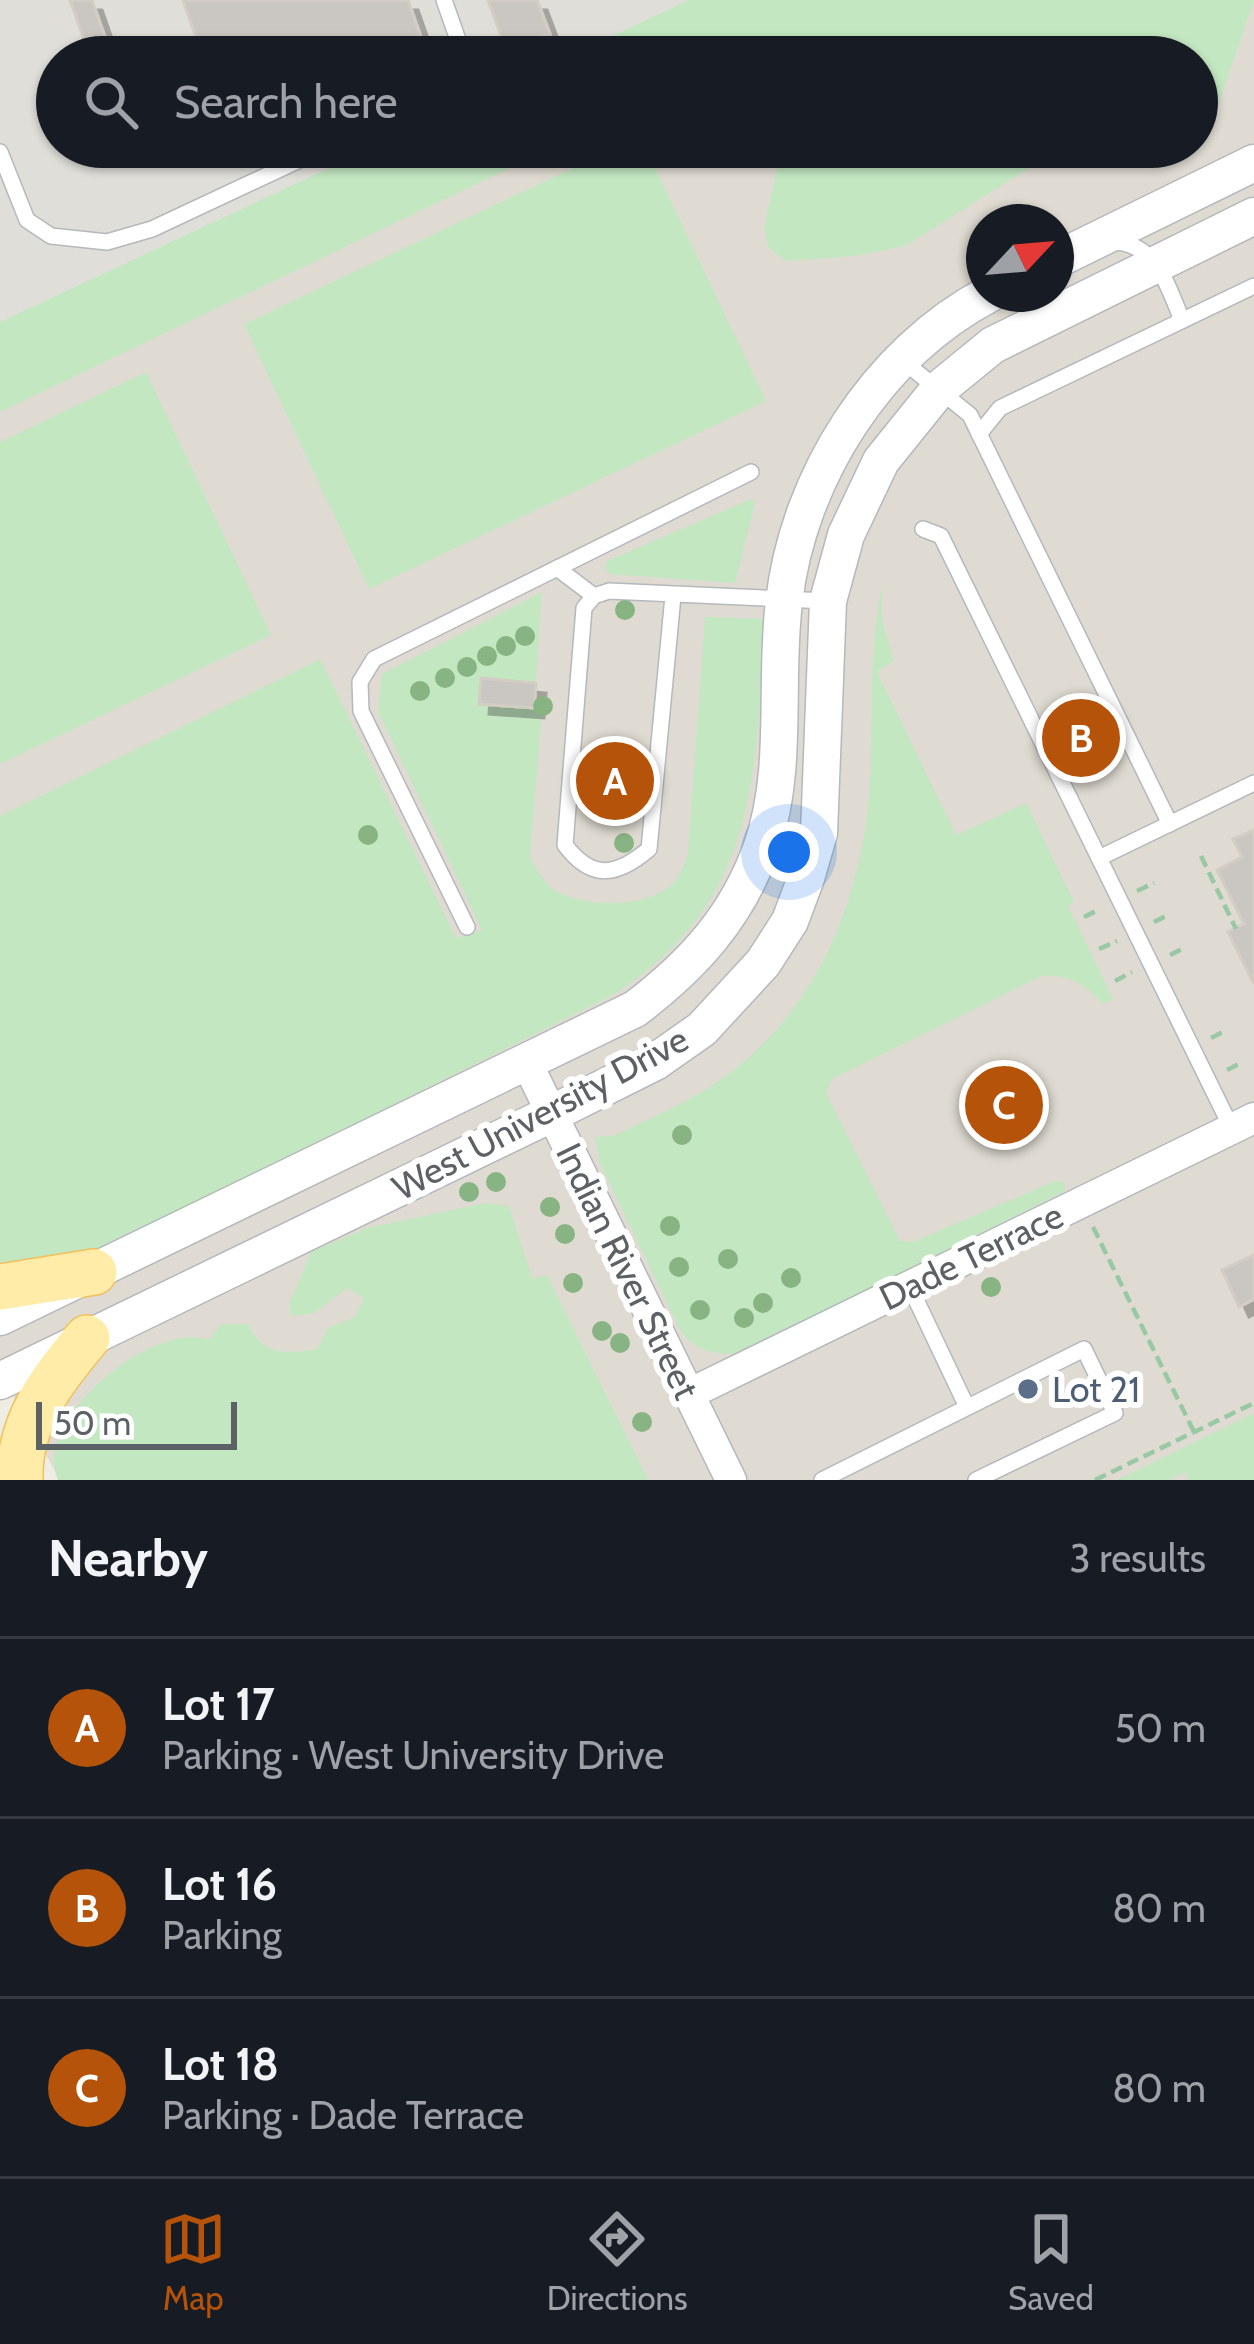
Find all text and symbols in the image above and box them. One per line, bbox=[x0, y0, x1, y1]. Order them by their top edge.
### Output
search box bbox=[36, 36, 1218, 168]
icon: search bbox=[78, 69, 144, 135]
text: Search here bbox=[174, 75, 398, 129]
north arrow bbox=[966, 204, 1074, 312]
pin: B bbox=[1042, 693, 1120, 783]
pin: A bbox=[576, 736, 654, 826]
your location bbox=[759, 822, 819, 882]
street label: West University Drive bbox=[385, 1016, 695, 1210]
pin: C bbox=[965, 1060, 1043, 1150]
street label: Indian River Street bbox=[547, 1136, 709, 1406]
street label: Dade Terrace bbox=[872, 1193, 1070, 1319]
place label: Lot 21 bbox=[1052, 1367, 1140, 1411]
marker: Lot 21 bbox=[1015, 1376, 1041, 1402]
scale bar bbox=[36, 1396, 237, 1449]
text: 50 m bbox=[54, 1403, 131, 1443]
text: Nearby bbox=[48, 1527, 208, 1589]
text: 3 results bbox=[1069, 1534, 1206, 1582]
text: Lot 17 bbox=[162, 1677, 275, 1731]
text: A bbox=[75, 1704, 99, 1752]
text: 50 m bbox=[1115, 1704, 1206, 1752]
text: Parking · West University Drive bbox=[162, 1731, 664, 1779]
text: Lot 16 bbox=[162, 1857, 277, 1911]
text: B bbox=[75, 1884, 99, 1932]
text: 80 m bbox=[1112, 1884, 1206, 1932]
text: Parking bbox=[162, 1911, 282, 1959]
text: Lot 18 bbox=[162, 2037, 279, 2091]
text: C bbox=[75, 2064, 99, 2112]
text: 80 m bbox=[1112, 2064, 1206, 2112]
text: Parking · Dade Terrace bbox=[162, 2091, 524, 2139]
tab: Map bbox=[160, 2206, 226, 2318]
tab: Directions bbox=[547, 2206, 688, 2318]
tab: Saved bbox=[1008, 2206, 1094, 2318]

